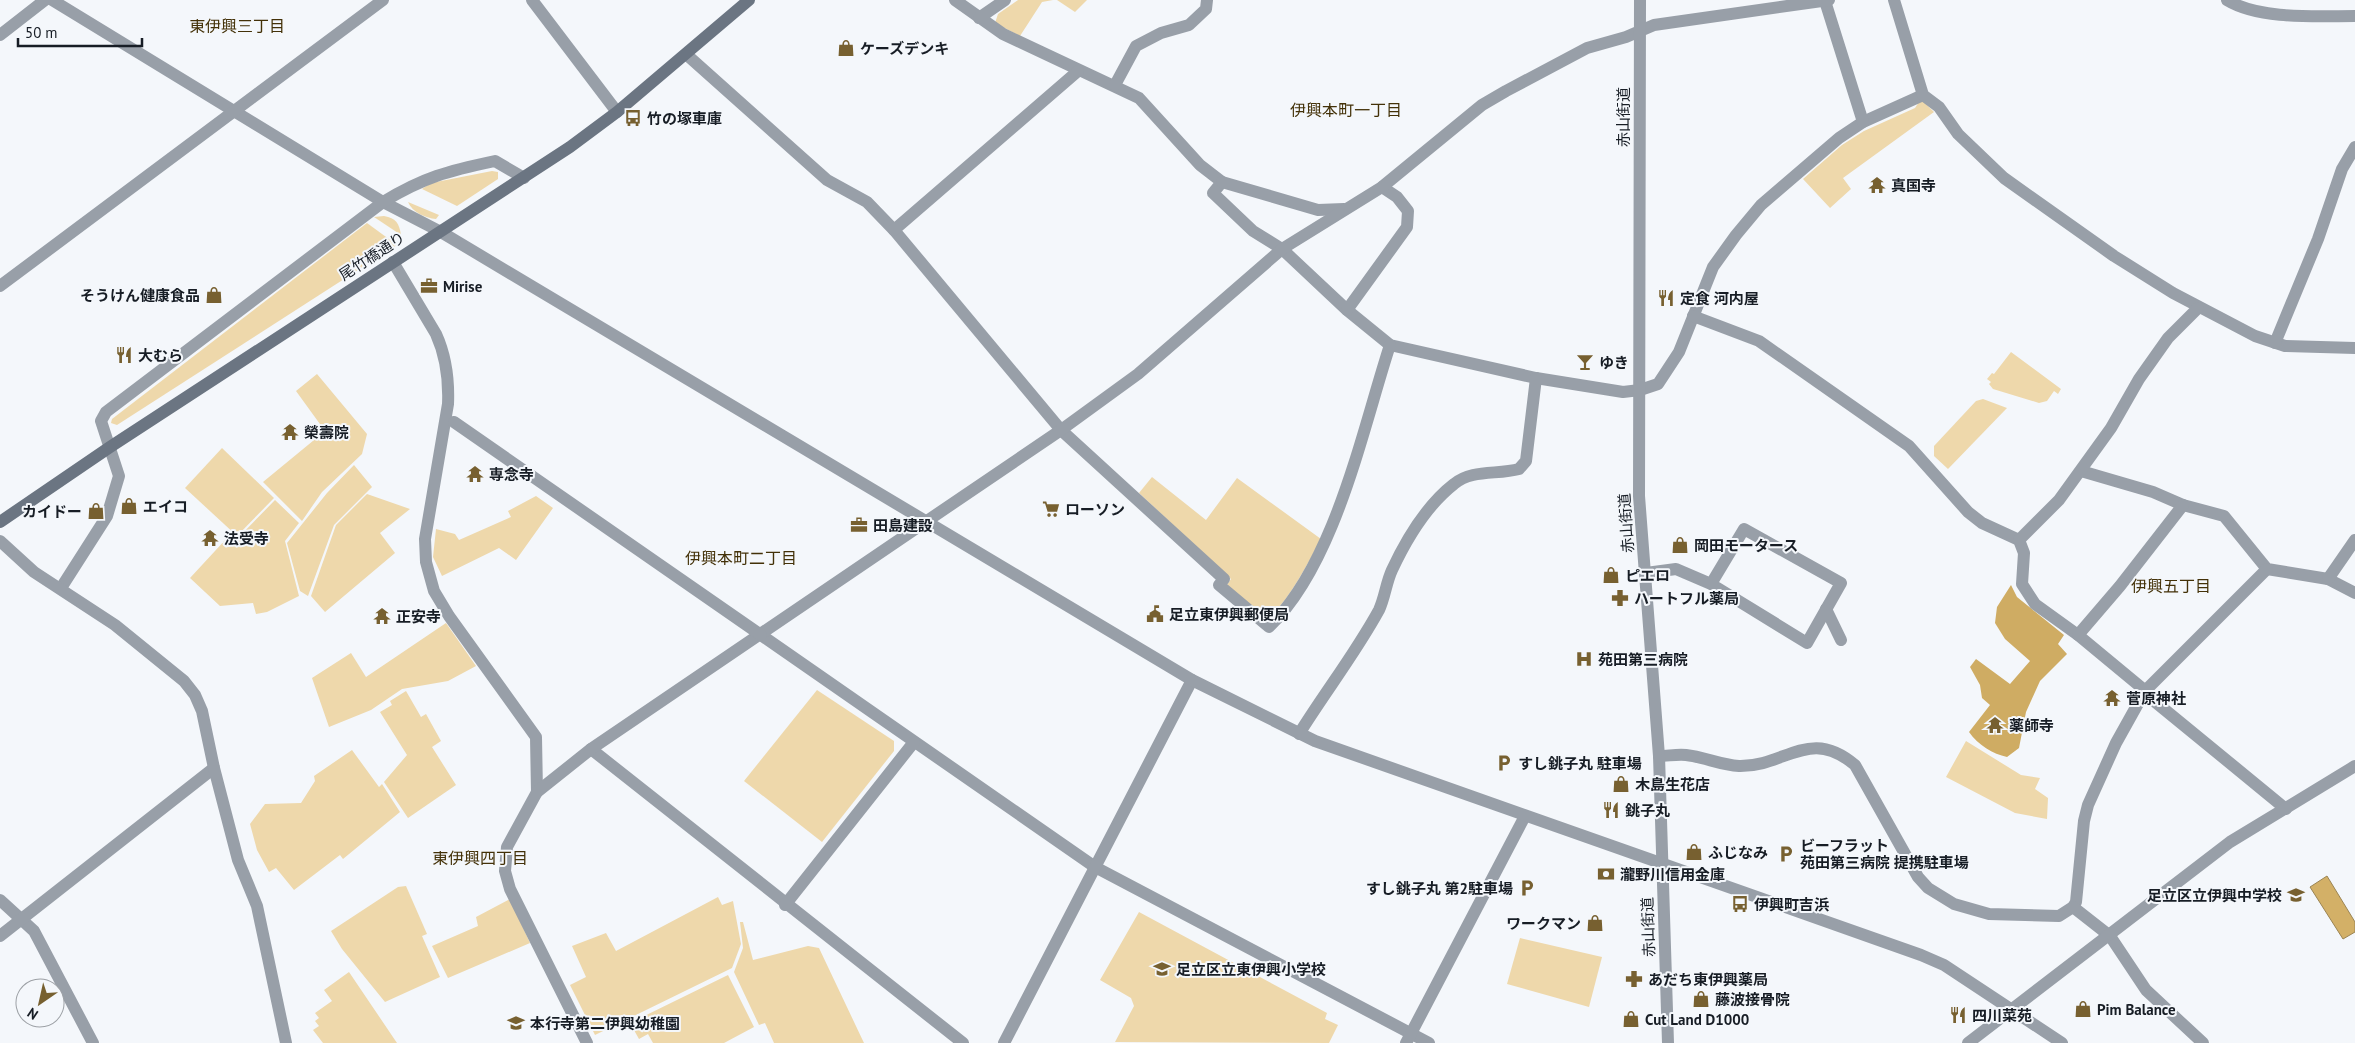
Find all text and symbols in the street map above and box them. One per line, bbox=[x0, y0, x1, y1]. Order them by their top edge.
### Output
scale bar bbox=[18, 15, 141, 47]
district label: 東伊興三丁目 bbox=[189, 16, 285, 36]
text: 50 m bbox=[25, 23, 58, 42]
shop icon: ケーズデンキ bbox=[836, 38, 856, 58]
place label: ケーズデンキ bbox=[860, 39, 949, 58]
street label: 赤山街道 bbox=[1614, 87, 1633, 147]
district label: 伊興本町一丁目 bbox=[1290, 100, 1402, 120]
bus stop icon: 竹の塚車庫 bbox=[623, 108, 643, 128]
place label: 竹の塚車庫 bbox=[647, 109, 722, 128]
temple icon: 真国寺 bbox=[1867, 175, 1887, 195]
place label: 真国寺 bbox=[1891, 176, 1936, 195]
street label: 尾竹橋通り bbox=[335, 228, 409, 284]
office icon: Mirise bbox=[419, 276, 439, 296]
place label: Mirise bbox=[443, 277, 483, 296]
shop icon: そうけん健康食品 bbox=[204, 285, 224, 305]
place label: そうけん健康食品 bbox=[80, 286, 200, 305]
restaurant icon: 定食 河内屋 bbox=[1656, 288, 1676, 308]
place label: 定食 河内屋 bbox=[1680, 289, 1759, 308]
restaurant icon: 大むら bbox=[114, 345, 134, 365]
place label: 大むら bbox=[138, 346, 183, 365]
bar icon: ゆき bbox=[1575, 352, 1595, 372]
place label: ゆき bbox=[1599, 353, 1629, 372]
temple icon: 榮壽院 bbox=[280, 422, 300, 442]
place label: 榮壽院 bbox=[304, 423, 349, 442]
temple icon: 専念寺 bbox=[465, 464, 485, 484]
place label: 専念寺 bbox=[489, 465, 534, 484]
street label: 赤山街道 bbox=[1614, 492, 1638, 554]
shop icon: エイコ bbox=[119, 496, 139, 516]
place label: エイコ bbox=[143, 497, 188, 516]
supermarket icon: ローソン bbox=[1041, 499, 1061, 519]
place label: ローソン bbox=[1065, 500, 1125, 519]
shop icon: カイドー bbox=[86, 501, 106, 521]
place label: カイドー bbox=[22, 502, 82, 521]
office icon: 田島建設 bbox=[849, 515, 869, 535]
place label: 田島建設 bbox=[873, 516, 933, 535]
temple icon: 法受寺 bbox=[200, 528, 220, 548]
place label: 法受寺 bbox=[224, 529, 269, 548]
shop icon: 岡田モータース bbox=[1670, 535, 1690, 555]
place label: 岡田モータース bbox=[1694, 536, 1798, 555]
district label: 伊興本町二丁目 bbox=[685, 548, 797, 568]
shop icon: ピエロ bbox=[1601, 565, 1621, 585]
place label: ピエロ bbox=[1625, 566, 1670, 585]
district label: 伊興五丁目 bbox=[2131, 576, 2211, 596]
pharmacy icon: ハートフル薬局 bbox=[1610, 588, 1630, 608]
place label: ハートフル薬局 bbox=[1634, 589, 1739, 608]
public building icon: 足立東伊興郵便局 bbox=[1145, 604, 1165, 624]
place label: 足立東伊興郵便局 bbox=[1169, 605, 1289, 624]
temple icon: 正安寺 bbox=[372, 606, 392, 626]
place label: 正安寺 bbox=[396, 607, 441, 626]
hospital icon: 苑田第三病院 bbox=[1574, 649, 1594, 669]
place label: 苑田第三病院 bbox=[1598, 650, 1688, 669]
temple icon: 菅原神社 bbox=[2102, 688, 2122, 708]
place label: 菅原神社 bbox=[2126, 689, 2186, 708]
temple icon: 薬師寺 bbox=[1985, 715, 2005, 735]
place label: 薬師寺 bbox=[2009, 716, 2054, 735]
parking icon: すし銚子丸 駐車場 bbox=[1494, 753, 1514, 773]
place label: すし銚子丸 駐車場 bbox=[1518, 754, 1642, 773]
shop icon: 木島生花店 bbox=[1611, 774, 1631, 794]
place label: 木島生花店 bbox=[1635, 775, 1710, 794]
restaurant icon: 銚子丸 bbox=[1601, 800, 1621, 820]
place label: 銚子丸 bbox=[1625, 801, 1670, 820]
place label: ビーフラット 苑田第三病院 提携駐車場 bbox=[1800, 836, 1969, 872]
shop icon: ふじなみ bbox=[1684, 842, 1704, 862]
place label: ふじなみ bbox=[1708, 843, 1768, 862]
parking icon: ビーフラット 苑田第三病院 提携駐車場 bbox=[1776, 844, 1796, 864]
district label: 東伊興四丁目 bbox=[432, 848, 528, 868]
bank icon: 瀧野川信用金庫 bbox=[1596, 864, 1616, 884]
place label: 瀧野川信用金庫 bbox=[1620, 865, 1725, 884]
parking icon: すし銚子丸 第2駐車場 bbox=[1517, 878, 1537, 898]
place label: すし銚子丸 第2駐車場 bbox=[1366, 879, 1513, 898]
school or university icon: 足立区立伊興中学校 bbox=[2286, 885, 2306, 905]
place label: 足立区立伊興中学校 bbox=[2147, 886, 2282, 905]
bus stop icon: 伊興町吉浜 bbox=[1730, 894, 1750, 914]
place label: 伊興町吉浜 bbox=[1754, 895, 1830, 914]
street label: 赤山街道 bbox=[1637, 897, 1659, 957]
shop icon: ワークマン bbox=[1585, 913, 1605, 933]
place label: ワークマン bbox=[1506, 914, 1581, 933]
school or university icon: 足立区立東伊興小学校 bbox=[1152, 959, 1172, 979]
place label: 足立区立東伊興小学校 bbox=[1176, 960, 1326, 979]
pharmacy icon: あだち東伊興薬局 bbox=[1624, 969, 1644, 989]
place label: あだち東伊興薬局 bbox=[1648, 970, 1768, 989]
north arrow bbox=[15, 978, 65, 1028]
shop icon: 藤波接骨院 bbox=[1691, 989, 1711, 1009]
place label: 藤波接骨院 bbox=[1715, 990, 1790, 1009]
shop icon: Pim Balance bbox=[2073, 999, 2093, 1019]
place label: Pim Balance bbox=[2097, 1000, 2176, 1019]
text: N bbox=[24, 1004, 42, 1024]
restaurant icon: 四川菜苑 bbox=[1948, 1005, 1968, 1025]
place label: 四川菜苑 bbox=[1972, 1006, 2032, 1025]
shop icon: Cut Land D1000 bbox=[1621, 1009, 1641, 1029]
place label: Cut Land D1000 bbox=[1645, 1010, 1749, 1029]
school or university icon: 本行寺第二伊興幼稚園 bbox=[506, 1013, 526, 1033]
place label: 本行寺第二伊興幼稚園 bbox=[530, 1014, 680, 1033]

